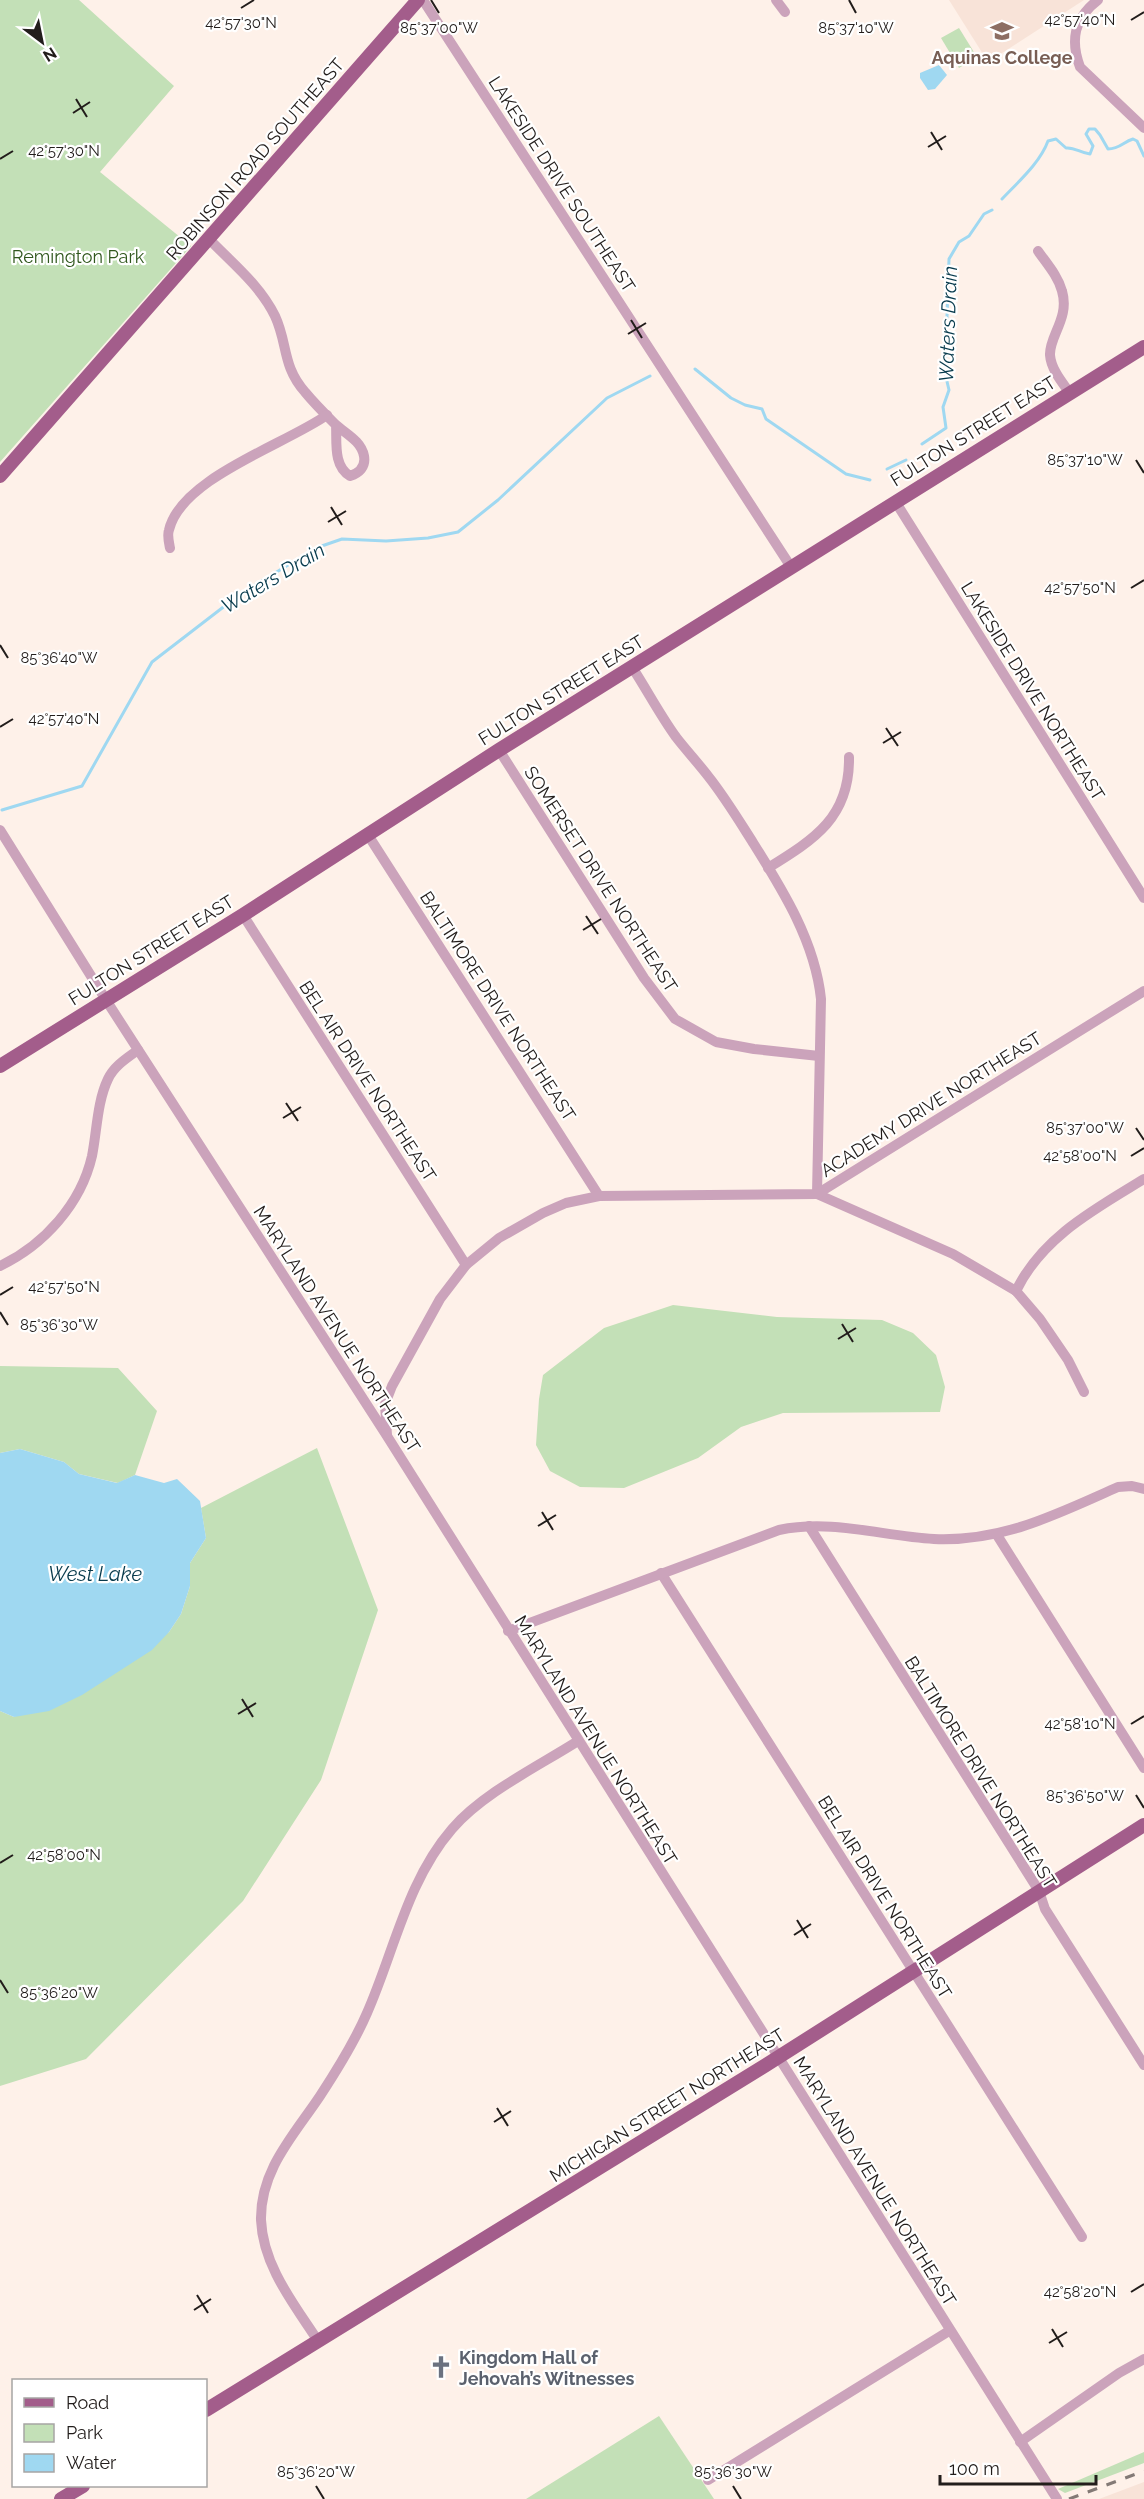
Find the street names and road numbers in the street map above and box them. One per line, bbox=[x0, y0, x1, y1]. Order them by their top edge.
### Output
street label: ROBINSON ROAD SOUTHEAST bbox=[162, 54, 348, 264]
street label: LAKESIDE DRIVE SOUTHEAST bbox=[484, 72, 640, 296]
street label: FULTON STREET EAST bbox=[887, 372, 1059, 490]
street label: LAKESIDE DRIVE NORTHEAST bbox=[957, 578, 1109, 804]
street label: FULTON STREET EAST bbox=[475, 631, 647, 749]
street label: SOMERSET DRIVE NORTHEAST bbox=[520, 762, 682, 996]
street label: BALTIMORE DRIVE NORTHEAST bbox=[416, 887, 580, 1125]
street label: FULTON STREET EAST bbox=[65, 891, 237, 1009]
street label: BEL AIR DRIVE NORTHEAST bbox=[295, 977, 441, 1185]
street label: ACADEMY DRIVE NORTHEAST bbox=[817, 1027, 1045, 1181]
street label: MARYLAND AVENUE NORTHEAST bbox=[249, 1202, 425, 1456]
street label: MARYLAND AVENUE NORTHEAST bbox=[510, 1612, 682, 1868]
street label: BALTIMORE DRIVE NORTHEAST bbox=[901, 1652, 1061, 1892]
street label: BEL AIR DRIVE NORTHEAST bbox=[814, 1792, 956, 2002]
street label: MICHIGAN STREET NORTHEAST bbox=[546, 2024, 788, 2186]
street label: MARYLAND AVENUE NORTHEAST bbox=[789, 2053, 961, 2309]

